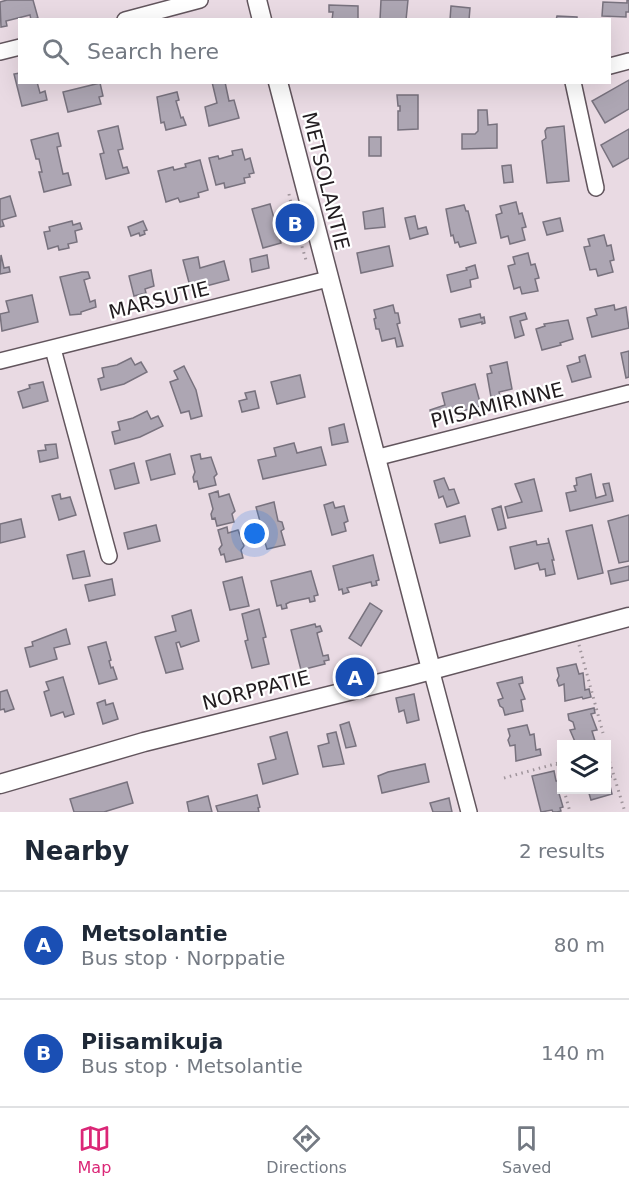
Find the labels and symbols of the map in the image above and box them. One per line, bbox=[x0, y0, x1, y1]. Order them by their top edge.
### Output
street label: METSOLANTIE bbox=[297, 109, 355, 253]
pin: B bbox=[276, 200, 314, 246]
street label: MARSUTIE bbox=[106, 276, 212, 324]
street label: PIISAMIRINNE bbox=[428, 377, 566, 433]
your location bbox=[240, 519, 269, 548]
pin: A bbox=[336, 654, 374, 700]
street label: NORPPATIE bbox=[200, 665, 312, 715]

